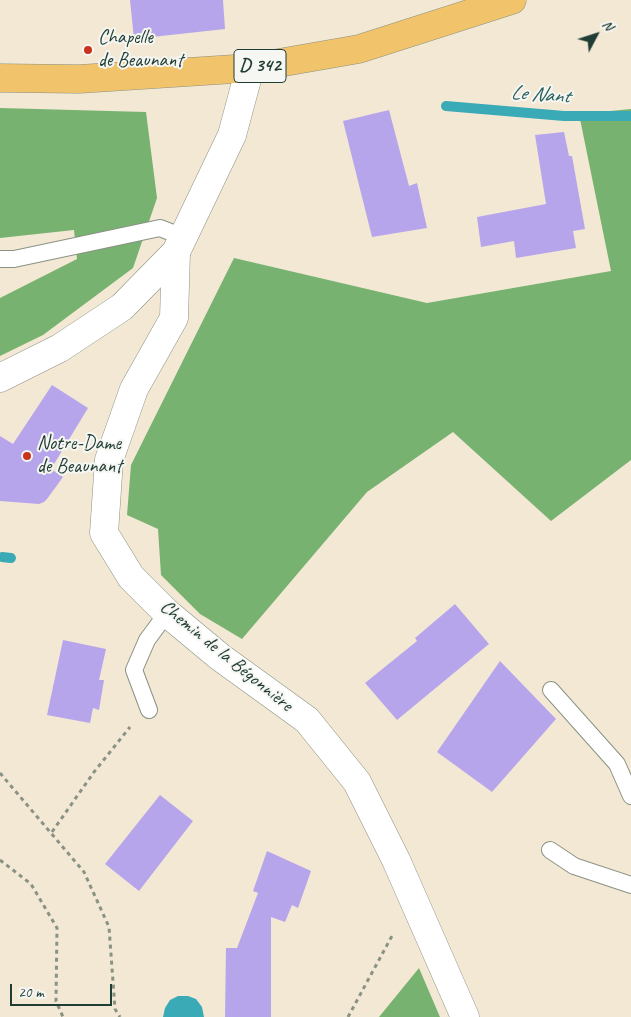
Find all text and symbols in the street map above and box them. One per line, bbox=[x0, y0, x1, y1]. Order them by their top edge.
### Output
north arrow bbox=[571, 10, 621, 60]
text: N bbox=[599, 16, 617, 34]
place label: Chapelle de Beaunant bbox=[98, 26, 183, 73]
marker: Chapelle de Beaunant bbox=[82, 44, 94, 56]
road number: D 342 bbox=[234, 49, 286, 82]
water label: Le Nant bbox=[510, 80, 570, 110]
place label: Notre-Dame de Beaunant bbox=[37, 432, 122, 479]
marker: Notre-Dame de Beaunant bbox=[21, 450, 33, 462]
street label: Chemin de la Bégonnière bbox=[155, 595, 297, 717]
scale bar bbox=[12, 974, 115, 1006]
text: 20 m bbox=[18, 983, 44, 1002]

